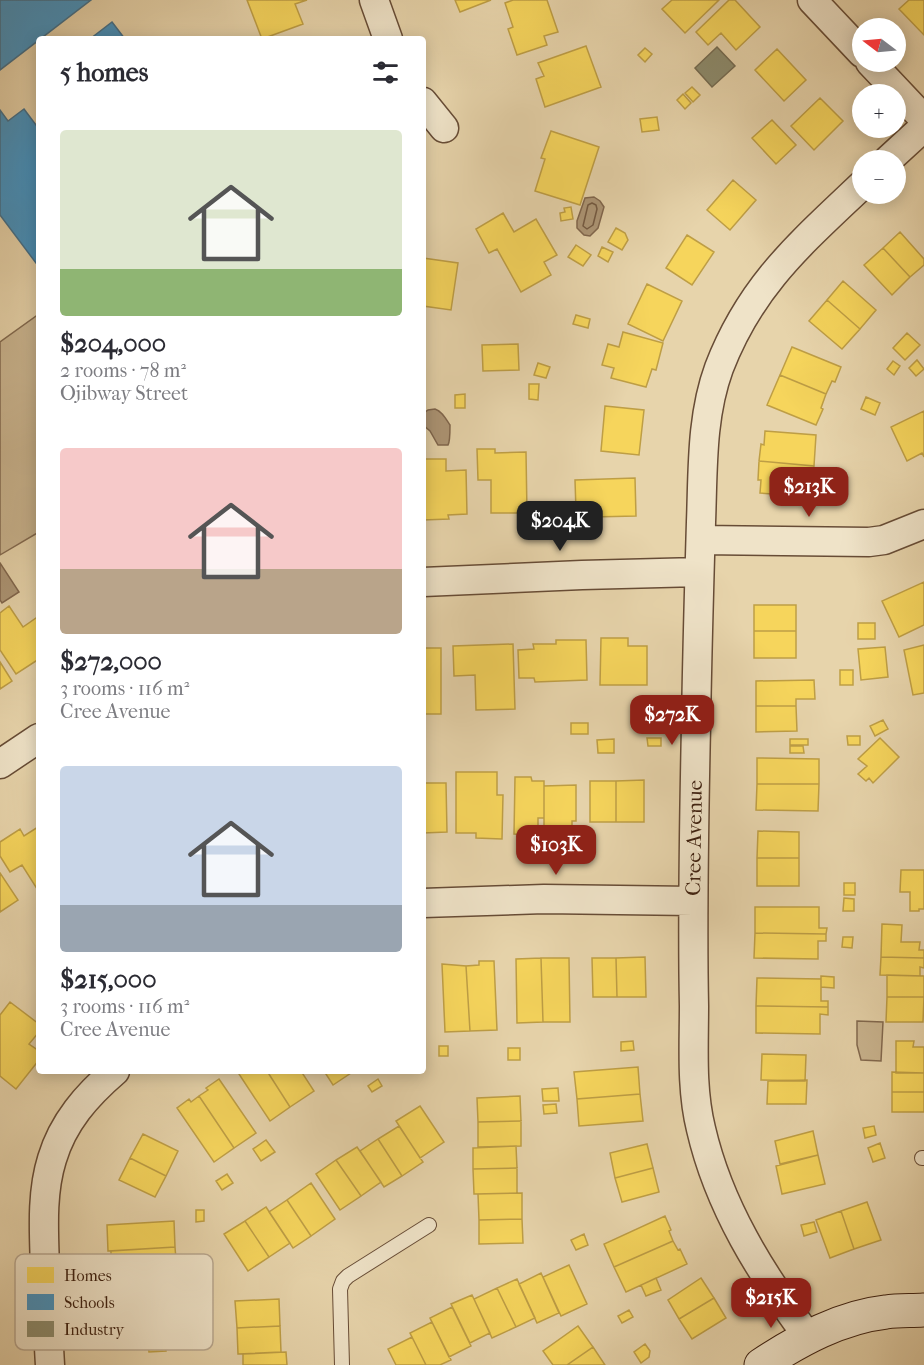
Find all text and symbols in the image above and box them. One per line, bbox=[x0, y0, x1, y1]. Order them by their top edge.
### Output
north arrow bbox=[852, 18, 906, 72]
map controls bbox=[852, 18, 906, 204]
icon: filters bbox=[369, 56, 402, 89]
text: 5 homes bbox=[60, 57, 148, 88]
button: + bbox=[852, 84, 906, 138]
button: − bbox=[852, 150, 906, 204]
icon: home bbox=[177, 169, 285, 277]
text: $204,000 bbox=[60, 328, 166, 359]
text: 2 rooms · 78 m² bbox=[60, 359, 186, 382]
text: Ojibway Street bbox=[60, 382, 188, 405]
pin: $213K bbox=[767, 467, 851, 518]
text: $213K bbox=[783, 475, 835, 498]
icon: home bbox=[177, 487, 285, 595]
pin: $204K bbox=[518, 501, 602, 552]
text: $204K bbox=[531, 509, 589, 532]
text: $272,000 bbox=[60, 646, 162, 677]
text: 3 rooms · 116 m² bbox=[60, 677, 189, 700]
pin: $272K bbox=[630, 695, 714, 746]
text: Cree Avenue bbox=[60, 700, 170, 723]
text: $272K bbox=[644, 703, 700, 726]
street label: Cree Avenue bbox=[681, 780, 707, 896]
icon: home bbox=[177, 805, 285, 913]
pin: $103K bbox=[514, 825, 598, 876]
text: $103K bbox=[530, 833, 582, 856]
text: $215,000 bbox=[60, 964, 157, 995]
text: 3 rooms · 116 m² bbox=[60, 995, 189, 1018]
text: Cree Avenue bbox=[60, 1018, 170, 1041]
legend bbox=[15, 1254, 213, 1350]
text: Homes bbox=[64, 1266, 112, 1285]
pin: $215K bbox=[729, 1278, 813, 1329]
text: $215K bbox=[745, 1286, 797, 1309]
text: Schools bbox=[64, 1293, 115, 1312]
text: Industry bbox=[64, 1320, 125, 1339]

